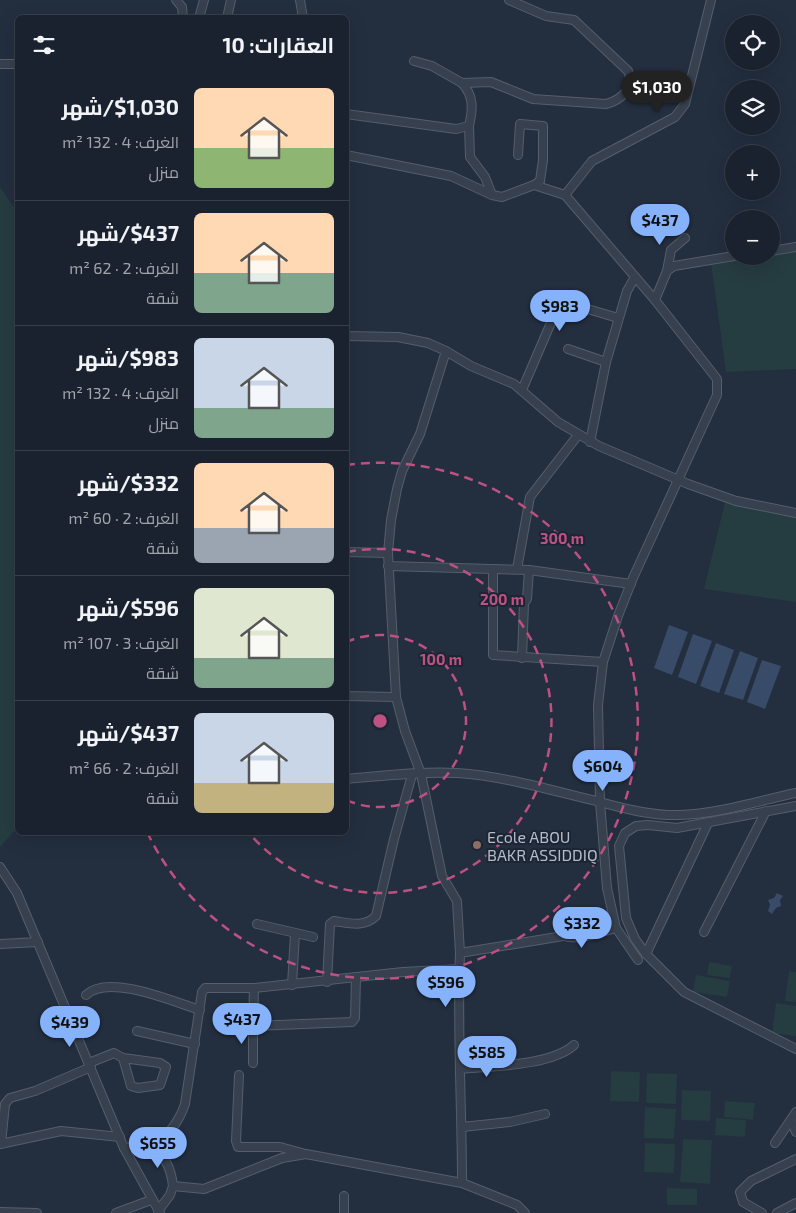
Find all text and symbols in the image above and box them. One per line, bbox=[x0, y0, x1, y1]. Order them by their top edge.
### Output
map controls bbox=[725, 15, 780, 265]
button: locate bbox=[725, 15, 780, 70]
icon: filters bbox=[30, 31, 58, 59]
text: العقارات: 10 bbox=[222, 32, 334, 57]
pin: $1,030 bbox=[616, 70, 698, 113]
text: $1,030 bbox=[632, 77, 682, 96]
button: layers bbox=[725, 80, 780, 135]
text: $1,030/شهر bbox=[62, 94, 179, 119]
icon: home bbox=[234, 108, 294, 168]
text: الغرف: 4 · 132 m² bbox=[62, 132, 179, 151]
button: + bbox=[725, 145, 780, 200]
text: منزل bbox=[149, 162, 179, 181]
pin: $437 bbox=[630, 204, 690, 246]
text: $437 bbox=[642, 210, 679, 229]
button: − bbox=[725, 210, 780, 265]
text: $437/شهر bbox=[78, 220, 179, 245]
icon: home bbox=[234, 233, 294, 293]
text: الغرف: 2 · 62 m² bbox=[69, 258, 179, 277]
text: شقة bbox=[146, 288, 179, 307]
pin: $983 bbox=[530, 290, 590, 332]
text: $983 bbox=[541, 296, 579, 315]
text: $983/شهر bbox=[77, 345, 179, 370]
icon: home bbox=[234, 358, 294, 418]
text: الغرف: 4 · 132 m² bbox=[62, 383, 179, 402]
text: منزل bbox=[149, 413, 179, 432]
text: $332/شهر bbox=[78, 470, 179, 495]
icon: home bbox=[234, 483, 294, 543]
text: الغرف: 2 · 60 m² bbox=[68, 508, 179, 527]
text: 300 m bbox=[540, 529, 584, 547]
text: شقة bbox=[146, 538, 179, 557]
text: 200 m bbox=[480, 590, 524, 608]
text: $596/شهر bbox=[78, 595, 179, 620]
icon: home bbox=[234, 608, 294, 668]
text: الغرف: 3 · 107 m² bbox=[63, 633, 179, 652]
text: 100 m bbox=[420, 650, 462, 668]
text: شقة bbox=[146, 663, 179, 682]
centre of rings bbox=[371, 712, 389, 730]
text: $437/شهر bbox=[78, 720, 179, 745]
icon: home bbox=[234, 733, 294, 793]
pin: $604 bbox=[573, 750, 633, 792]
text: $604 bbox=[583, 756, 623, 775]
text: الغرف: 2 · 66 m² bbox=[69, 758, 179, 777]
text: شقة bbox=[146, 788, 179, 807]
place label: Ecole ABOU BAKR ASSIDDIQ bbox=[487, 827, 598, 865]
marker: Ecole ABOU BAKR ASSIDDIQ bbox=[471, 839, 483, 851]
pin: $332 bbox=[552, 906, 612, 949]
text: $332 bbox=[564, 913, 600, 932]
pin: $596 bbox=[416, 966, 476, 1008]
text: $596 bbox=[428, 972, 465, 991]
pin: $437 bbox=[212, 1002, 272, 1045]
pin: $439 bbox=[40, 1006, 100, 1048]
text: $437 bbox=[224, 1009, 261, 1028]
text: $439 bbox=[51, 1012, 89, 1031]
pin: $585 bbox=[457, 1036, 517, 1078]
text: $585 bbox=[469, 1042, 505, 1061]
pin: $655 bbox=[128, 1126, 188, 1169]
text: $655 bbox=[140, 1133, 176, 1152]

